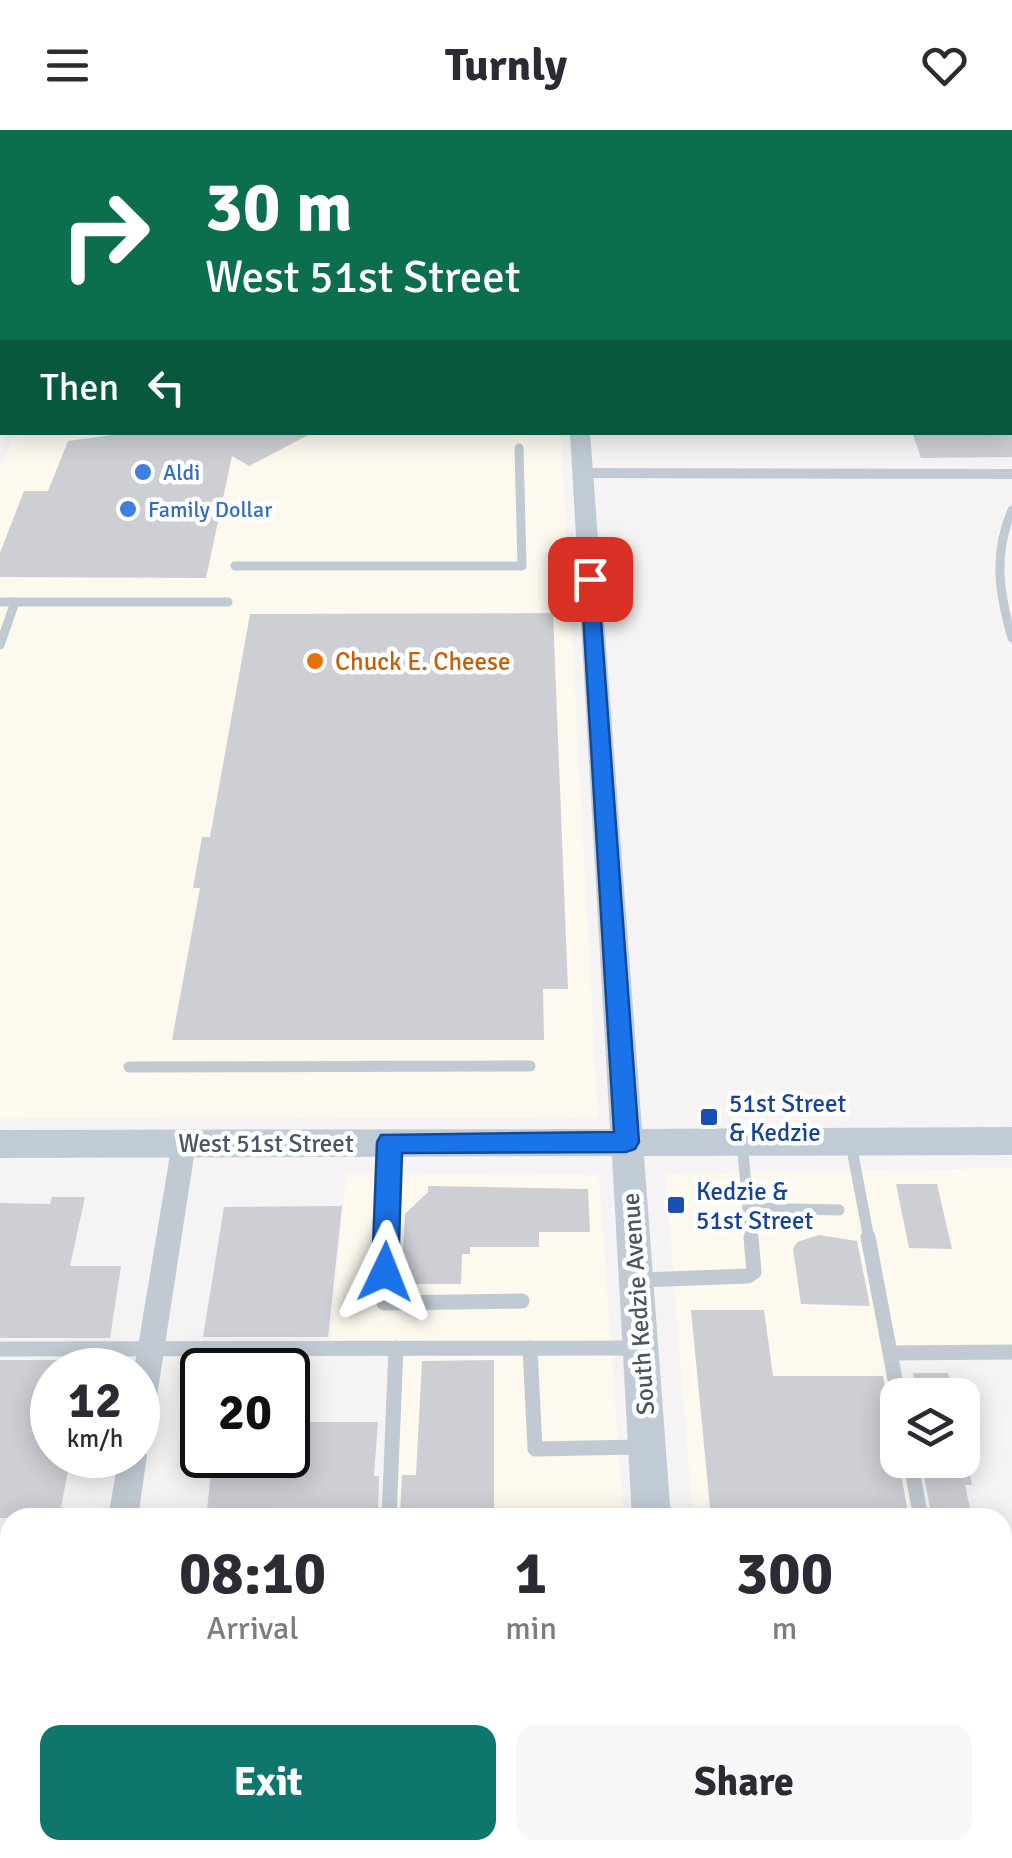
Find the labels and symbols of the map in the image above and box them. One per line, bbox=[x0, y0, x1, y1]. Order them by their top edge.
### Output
place label: Aldi bbox=[163, 459, 200, 486]
marker: Aldi bbox=[132, 461, 154, 483]
place label: Family Dollar bbox=[148, 496, 272, 523]
marker: Family Dollar bbox=[117, 498, 139, 520]
pin bbox=[548, 537, 633, 622]
place label: Chuck E. Cheese bbox=[335, 646, 511, 677]
marker: Chuck E. Cheese bbox=[304, 650, 326, 672]
place label: 51st Street & Kedzie bbox=[729, 1088, 847, 1148]
marker: 51st Street & Kedzie bbox=[698, 1106, 720, 1128]
street label: West 51st Street bbox=[178, 1128, 354, 1159]
place label: Kedzie & 51st Street bbox=[696, 1176, 814, 1236]
street label: South Kedzie Avenue bbox=[615, 1192, 661, 1416]
marker: Kedzie & 51st Street bbox=[665, 1194, 687, 1216]
position arrow bbox=[333, 1220, 437, 1324]
speed limit sign: 20 bbox=[180, 1348, 310, 1478]

